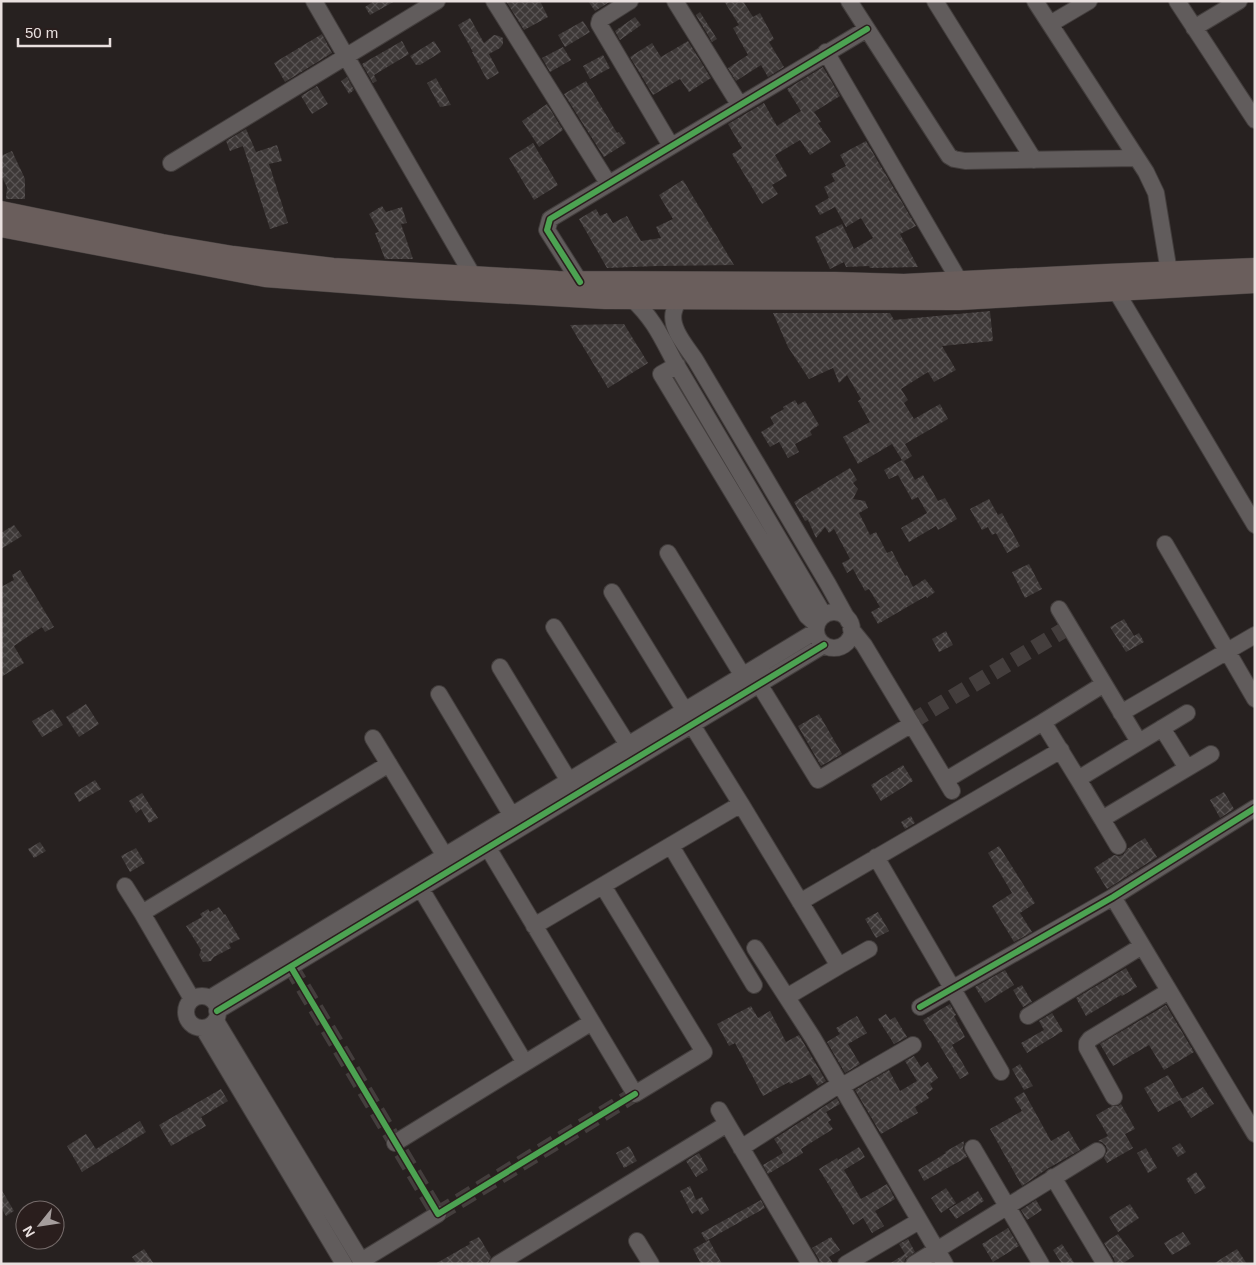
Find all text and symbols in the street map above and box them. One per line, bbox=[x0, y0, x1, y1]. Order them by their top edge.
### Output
scale bar bbox=[18, 15, 110, 47]
text: 50 m bbox=[25, 24, 58, 41]
north arrow bbox=[15, 1200, 65, 1250]
text: N bbox=[19, 1223, 38, 1240]

